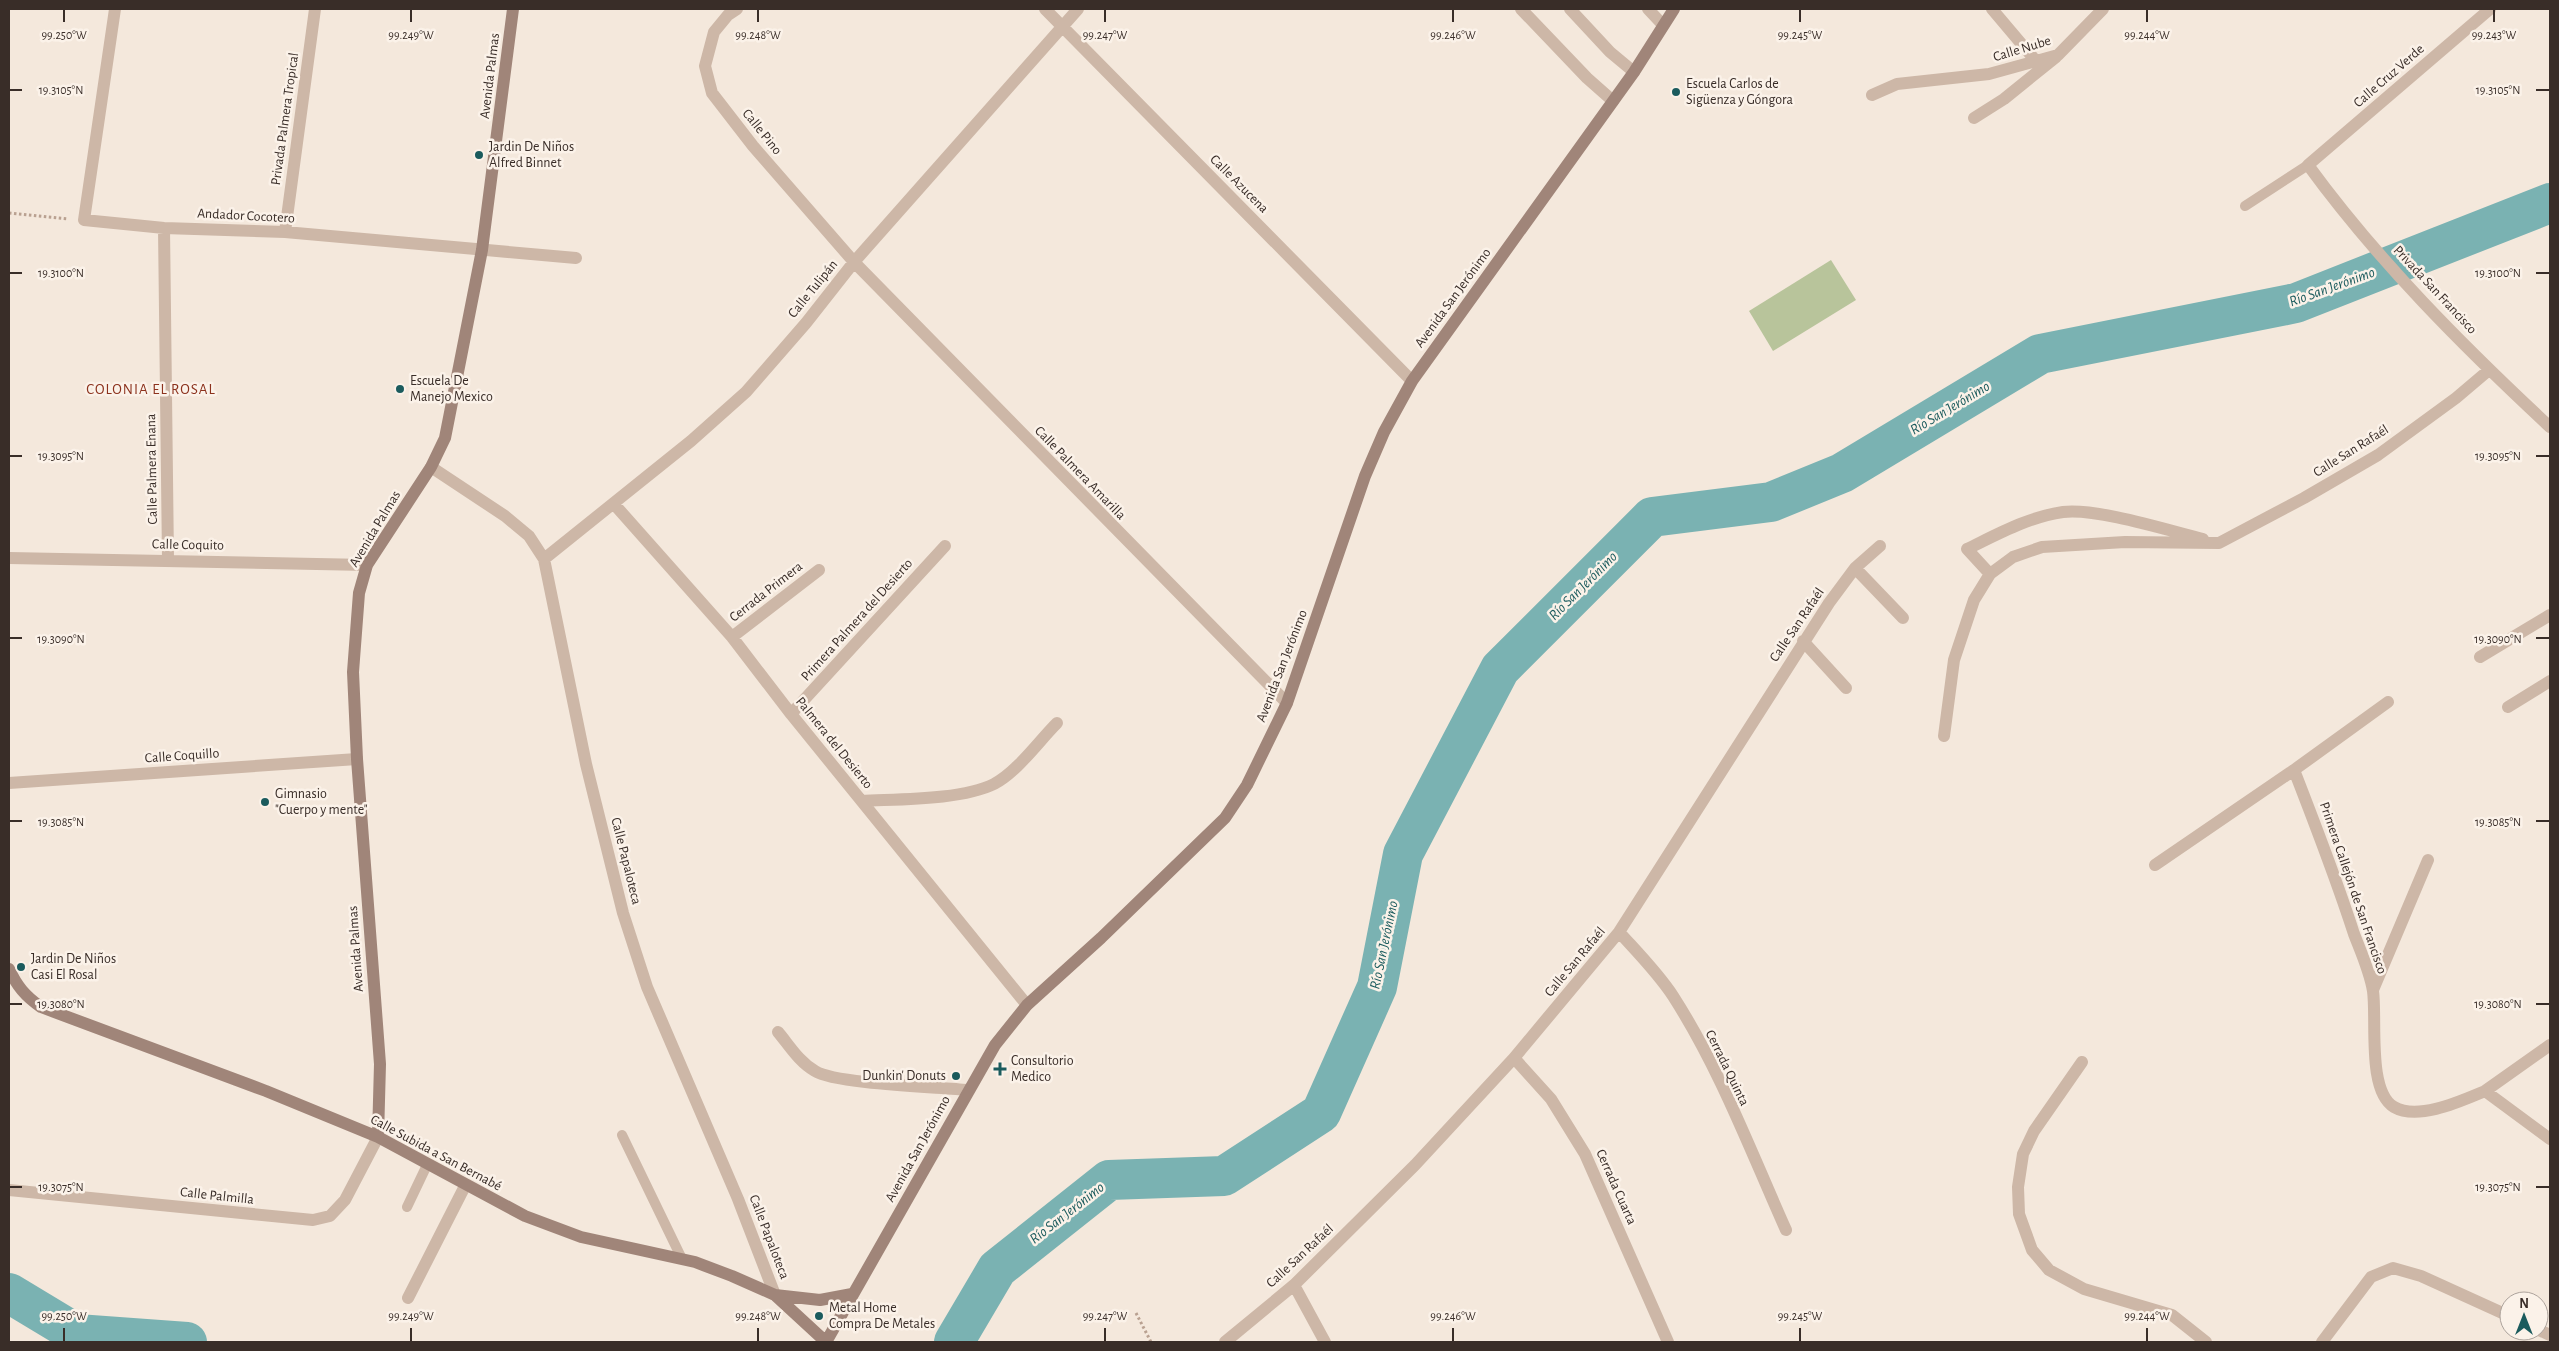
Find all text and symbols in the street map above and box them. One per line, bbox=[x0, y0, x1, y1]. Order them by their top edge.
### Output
text: 99.250°W bbox=[41, 29, 87, 41]
text: 99.249°W bbox=[388, 29, 434, 41]
text: 99.248°W bbox=[735, 29, 781, 41]
text: 99.247°W bbox=[1083, 29, 1128, 41]
text: 99.246°W bbox=[1430, 29, 1476, 41]
text: 99.245°W bbox=[1778, 29, 1823, 41]
text: 99.244°W bbox=[2124, 29, 2170, 41]
text: 99.243°W bbox=[2472, 29, 2517, 41]
street label: Avenida Palmas bbox=[478, 32, 502, 120]
street label: Calle Nube bbox=[1991, 34, 2053, 64]
street label: Calle Cruz Verde bbox=[2351, 42, 2427, 110]
street label: Privada Palmera Tropical bbox=[269, 52, 301, 186]
place label: Escuela Carlos de Sigüenza y Góngora bbox=[1686, 77, 1793, 107]
text: 19.3105°N bbox=[39, 84, 83, 96]
text: 19.3105°N bbox=[2476, 84, 2520, 96]
marker: Escuela Carlos de Sigüenza y Góngora bbox=[1670, 86, 1682, 98]
street label: Calle Pino bbox=[740, 107, 785, 158]
place label: Jardin De Niños Alfred Binnet bbox=[489, 140, 574, 170]
marker: Jardin De Niños Alfred Binnet bbox=[473, 149, 485, 161]
street label: Calle Azucena bbox=[1207, 152, 1271, 216]
street label: Andador Cocotero bbox=[197, 206, 295, 226]
street label: Privada San Francisco bbox=[2391, 243, 2479, 337]
street label: Avenida San Jerónimo bbox=[1412, 246, 1494, 350]
street label: Calle Tulipán bbox=[786, 257, 840, 321]
water label: Río San Jerónimo bbox=[2287, 265, 2377, 309]
text: 19.3100°N bbox=[38, 267, 84, 279]
text: 19.3100°N bbox=[2475, 267, 2521, 279]
place label: Escuela De Manejo Mexico bbox=[410, 374, 493, 404]
water label: Río San Jerónimo bbox=[1908, 378, 1992, 438]
district label: COLONIA EL ROSAL bbox=[86, 382, 216, 397]
marker: Escuela De Manejo Mexico bbox=[394, 383, 406, 395]
street label: Calle Palmera Enana bbox=[144, 413, 160, 525]
street label: Calle San Rafaél bbox=[2311, 422, 2391, 480]
street label: Calle Palmera Amarilla bbox=[1032, 424, 1128, 523]
text: 19.3095°N bbox=[38, 450, 84, 462]
text: 19.3095°N bbox=[2475, 450, 2521, 462]
street label: Avenida Palmas bbox=[347, 488, 403, 570]
street label: Calle Coquito bbox=[152, 537, 224, 553]
water label: Río San Jerónimo bbox=[1546, 549, 1620, 623]
street label: Primera Palmera del Desierto bbox=[799, 556, 916, 684]
street label: Cerrada Primera bbox=[727, 559, 806, 625]
street label: Calle San Rafaél bbox=[1767, 585, 1827, 665]
street label: Avenida San Jerónimo bbox=[1254, 608, 1310, 724]
text: 19.3090°N bbox=[37, 633, 85, 645]
text: 19.3090°N bbox=[2474, 633, 2522, 645]
street label: Palmera del Desierto bbox=[793, 695, 875, 792]
street label: Calle Coquillo bbox=[144, 746, 220, 766]
place label: Gimnasio "Cuerpo y mente" bbox=[275, 787, 368, 817]
marker: Gimnasio "Cuerpo y mente" bbox=[259, 796, 271, 808]
street label: Primera Callejón de San Francisco bbox=[2317, 800, 2389, 976]
text: 19.3085°N bbox=[38, 816, 84, 828]
street label: Calle Papaloteca bbox=[608, 816, 644, 906]
text: 19.3085°N bbox=[2475, 816, 2521, 828]
water label: Río San Jerónimo bbox=[1367, 899, 1401, 991]
street label: Avenida Palmas bbox=[346, 905, 366, 993]
street label: Calle San Rafaél bbox=[1542, 925, 1608, 999]
place label: Jardin De Niños Casi El Rosal bbox=[31, 952, 116, 982]
marker: Jardin De Niños Casi El Rosal bbox=[15, 961, 27, 973]
text: 19.3080°N bbox=[37, 998, 85, 1010]
text: 19.3080°N bbox=[2474, 998, 2522, 1010]
street label: Cerrada Quinta bbox=[1703, 1028, 1752, 1109]
place label: Consultorio Medico bbox=[1011, 1054, 1074, 1084]
marker: Consultorio Medico bbox=[993, 1062, 1007, 1076]
place label: Dunkin' Donuts bbox=[862, 1069, 946, 1083]
marker: Dunkin' Donuts bbox=[950, 1070, 962, 1082]
street label: Avenida San Jerónimo bbox=[883, 1093, 953, 1205]
street label: Calle Subida a San Bernabé bbox=[368, 1112, 504, 1194]
street label: Cerrada Cuarta bbox=[1593, 1147, 1639, 1227]
water label: Río San Jerónimo bbox=[1027, 1179, 1107, 1247]
text: 19.3075°N bbox=[38, 1181, 84, 1193]
text: 19.3075°N bbox=[2475, 1181, 2521, 1193]
street label: Calle Palmilla bbox=[179, 1185, 255, 1207]
street label: Calle Papaloteca bbox=[746, 1193, 792, 1282]
street label: Calle San Rafaél bbox=[1264, 1222, 1336, 1290]
north arrow bbox=[2499, 1291, 2549, 1341]
text: N bbox=[2519, 1297, 2529, 1311]
place label: Metal Home Compra De Metales bbox=[829, 1301, 935, 1331]
text: 99.250°W bbox=[41, 1310, 87, 1322]
text: 99.249°W bbox=[388, 1310, 434, 1322]
text: 99.248°W bbox=[735, 1310, 781, 1322]
marker: Metal Home Compra De Metales bbox=[813, 1310, 825, 1322]
text: 99.247°W bbox=[1083, 1310, 1128, 1322]
text: 99.246°W bbox=[1430, 1310, 1476, 1322]
text: 99.245°W bbox=[1778, 1310, 1823, 1322]
text: 99.244°W bbox=[2124, 1310, 2170, 1322]

